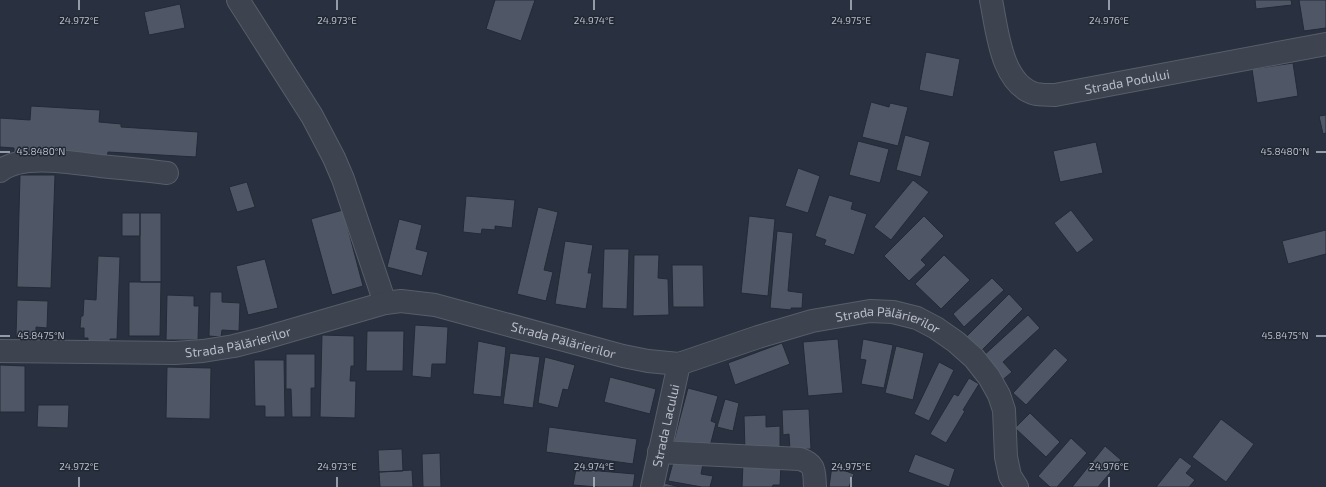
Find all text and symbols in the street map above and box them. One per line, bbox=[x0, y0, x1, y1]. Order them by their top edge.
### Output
text: 24.972°E bbox=[59, 14, 99, 26]
text: 24.973°E bbox=[317, 14, 357, 26]
text: 24.974°E bbox=[574, 14, 615, 26]
text: 24.975°E bbox=[831, 14, 871, 26]
text: 24.976°E bbox=[1089, 14, 1129, 26]
street label: Strada Podului bbox=[1083, 66, 1171, 97]
text: 45.8480°N bbox=[17, 145, 65, 157]
text: 45.8480°N bbox=[1261, 145, 1309, 157]
street label: Strada Pălărierilor bbox=[834, 303, 944, 337]
street label: Strada Pălărierilor bbox=[509, 318, 618, 362]
street label: Strada Pălărierilor bbox=[184, 323, 293, 360]
text: 45.8475°N bbox=[17, 329, 65, 341]
text: 45.8475°N bbox=[1261, 329, 1309, 341]
street label: Strada Lacului bbox=[649, 383, 682, 468]
text: 24.972°E bbox=[59, 460, 99, 472]
text: 24.973°E bbox=[317, 460, 357, 472]
text: 24.974°E bbox=[574, 460, 615, 472]
text: 24.975°E bbox=[831, 460, 871, 472]
text: 24.976°E bbox=[1089, 460, 1129, 472]

